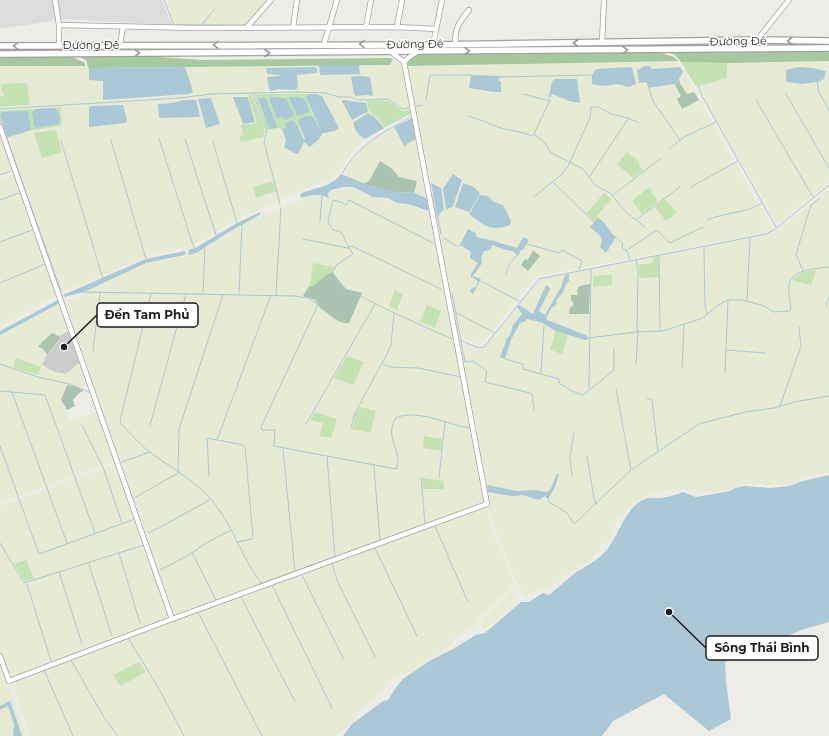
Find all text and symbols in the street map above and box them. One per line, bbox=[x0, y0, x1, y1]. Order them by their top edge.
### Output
street label: Đường Đê bbox=[709, 33, 767, 48]
street label: Đường Đê bbox=[386, 36, 444, 51]
one-way arrow bbox=[787, 37, 793, 45]
street label: Đường Đê bbox=[63, 38, 120, 52]
one-way arrow bbox=[573, 39, 579, 47]
one-way arrow bbox=[359, 40, 365, 48]
one-way arrow bbox=[213, 41, 219, 49]
one-way arrow bbox=[13, 42, 19, 50]
one-way arrow bbox=[622, 46, 628, 54]
one-way arrow bbox=[464, 47, 470, 55]
one-way arrow bbox=[264, 48, 270, 57]
one-way arrow bbox=[134, 49, 140, 57]
callout: Đền Tam Phủ bbox=[97, 303, 198, 327]
text: Đền Tam Phủ bbox=[104, 307, 190, 322]
callout: Sông Thái Bình bbox=[706, 636, 818, 660]
text: Sông Thái Bình bbox=[714, 640, 810, 655]

